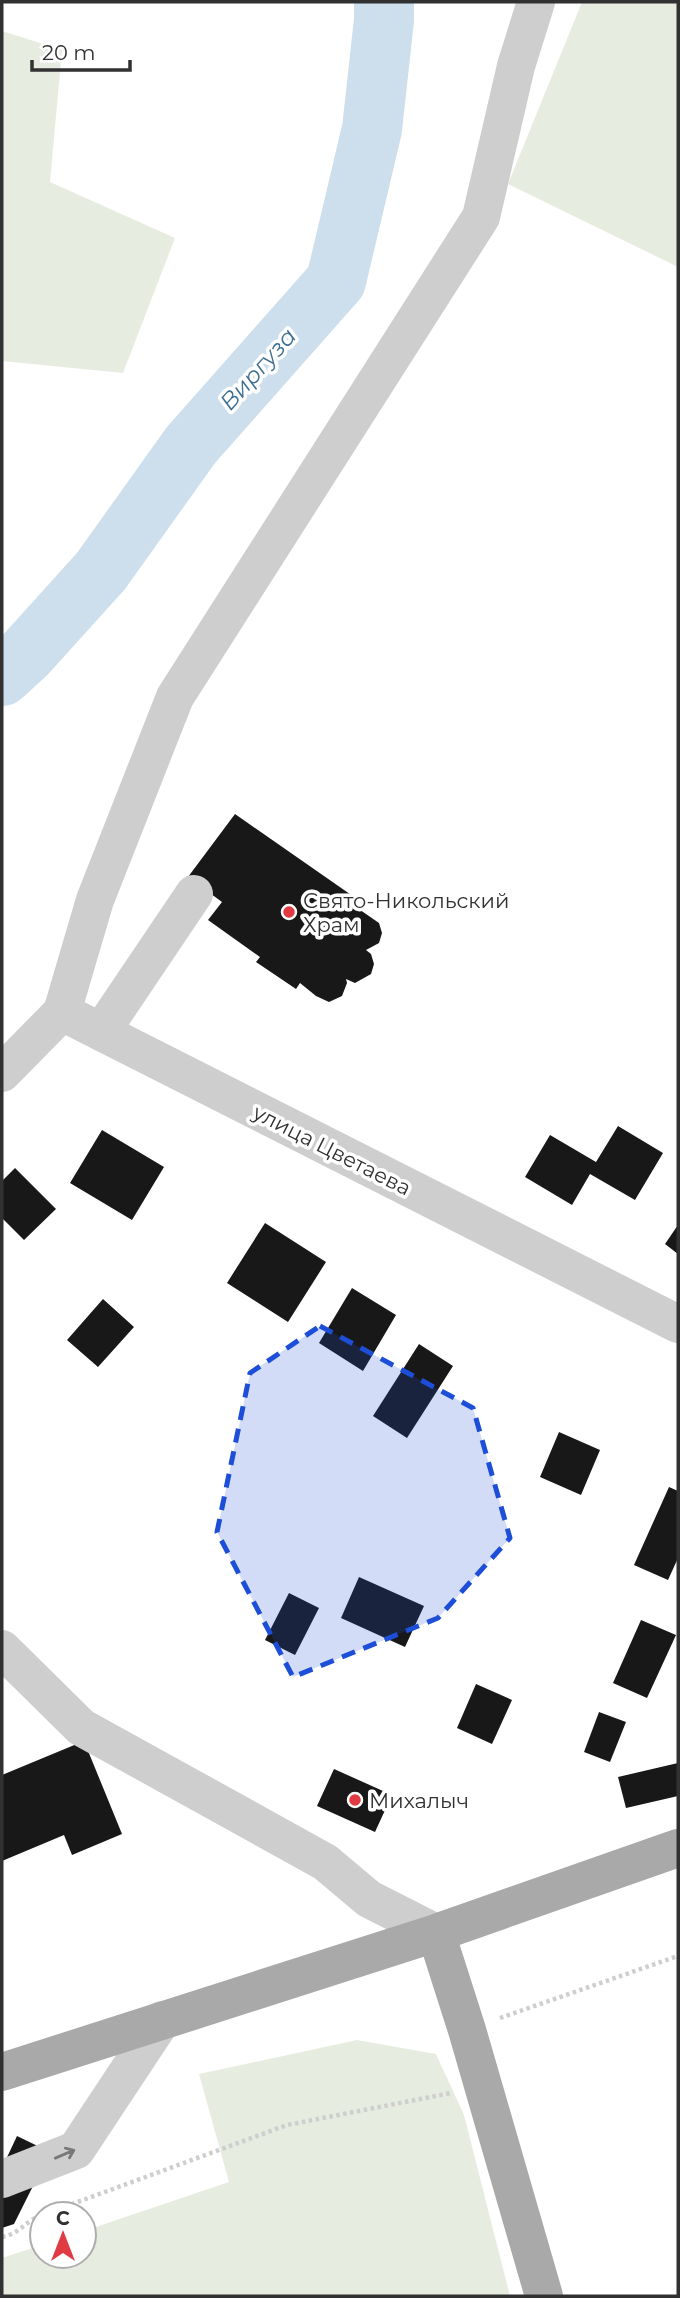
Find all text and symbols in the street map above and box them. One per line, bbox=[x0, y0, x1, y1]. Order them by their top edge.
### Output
scale bar bbox=[32, 28, 130, 72]
text: 20 m bbox=[42, 40, 96, 65]
water label: Виргуза bbox=[214, 322, 302, 416]
place label: Свято-Никольский Храм bbox=[303, 888, 509, 937]
marker: Свято-Никольский Храм bbox=[281, 904, 297, 920]
street label: улица Цветаева bbox=[248, 1099, 415, 1201]
place label: Михалыч bbox=[369, 1788, 469, 1813]
marker: Михалыч bbox=[347, 1792, 363, 1808]
one-way arrow bbox=[54, 2146, 75, 2159]
north arrow bbox=[28, 2200, 98, 2270]
text: С bbox=[56, 2207, 70, 2230]

